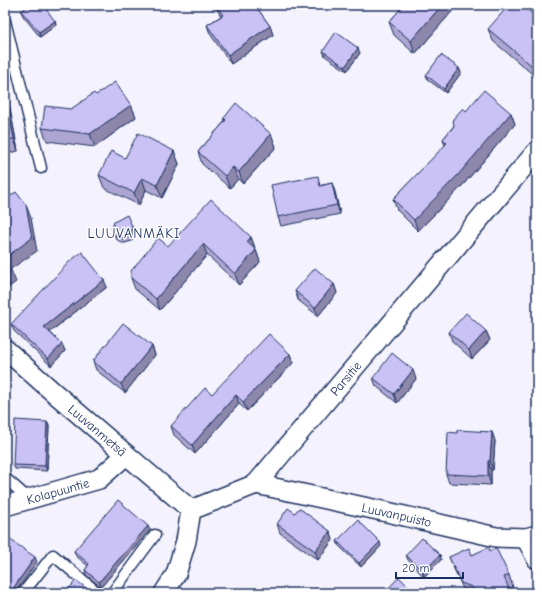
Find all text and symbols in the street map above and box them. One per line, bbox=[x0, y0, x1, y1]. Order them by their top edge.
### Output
district label: LUUVANMÄKI bbox=[87, 225, 181, 242]
street label: Parsitie bbox=[327, 357, 364, 398]
street label: Luuvanmetsä bbox=[65, 401, 130, 459]
street label: Kolapuuntie bbox=[25, 475, 91, 507]
street label: Luuvanpuisto bbox=[361, 499, 433, 530]
scale bar bbox=[396, 554, 463, 580]
text: 20 m bbox=[402, 561, 430, 575]

